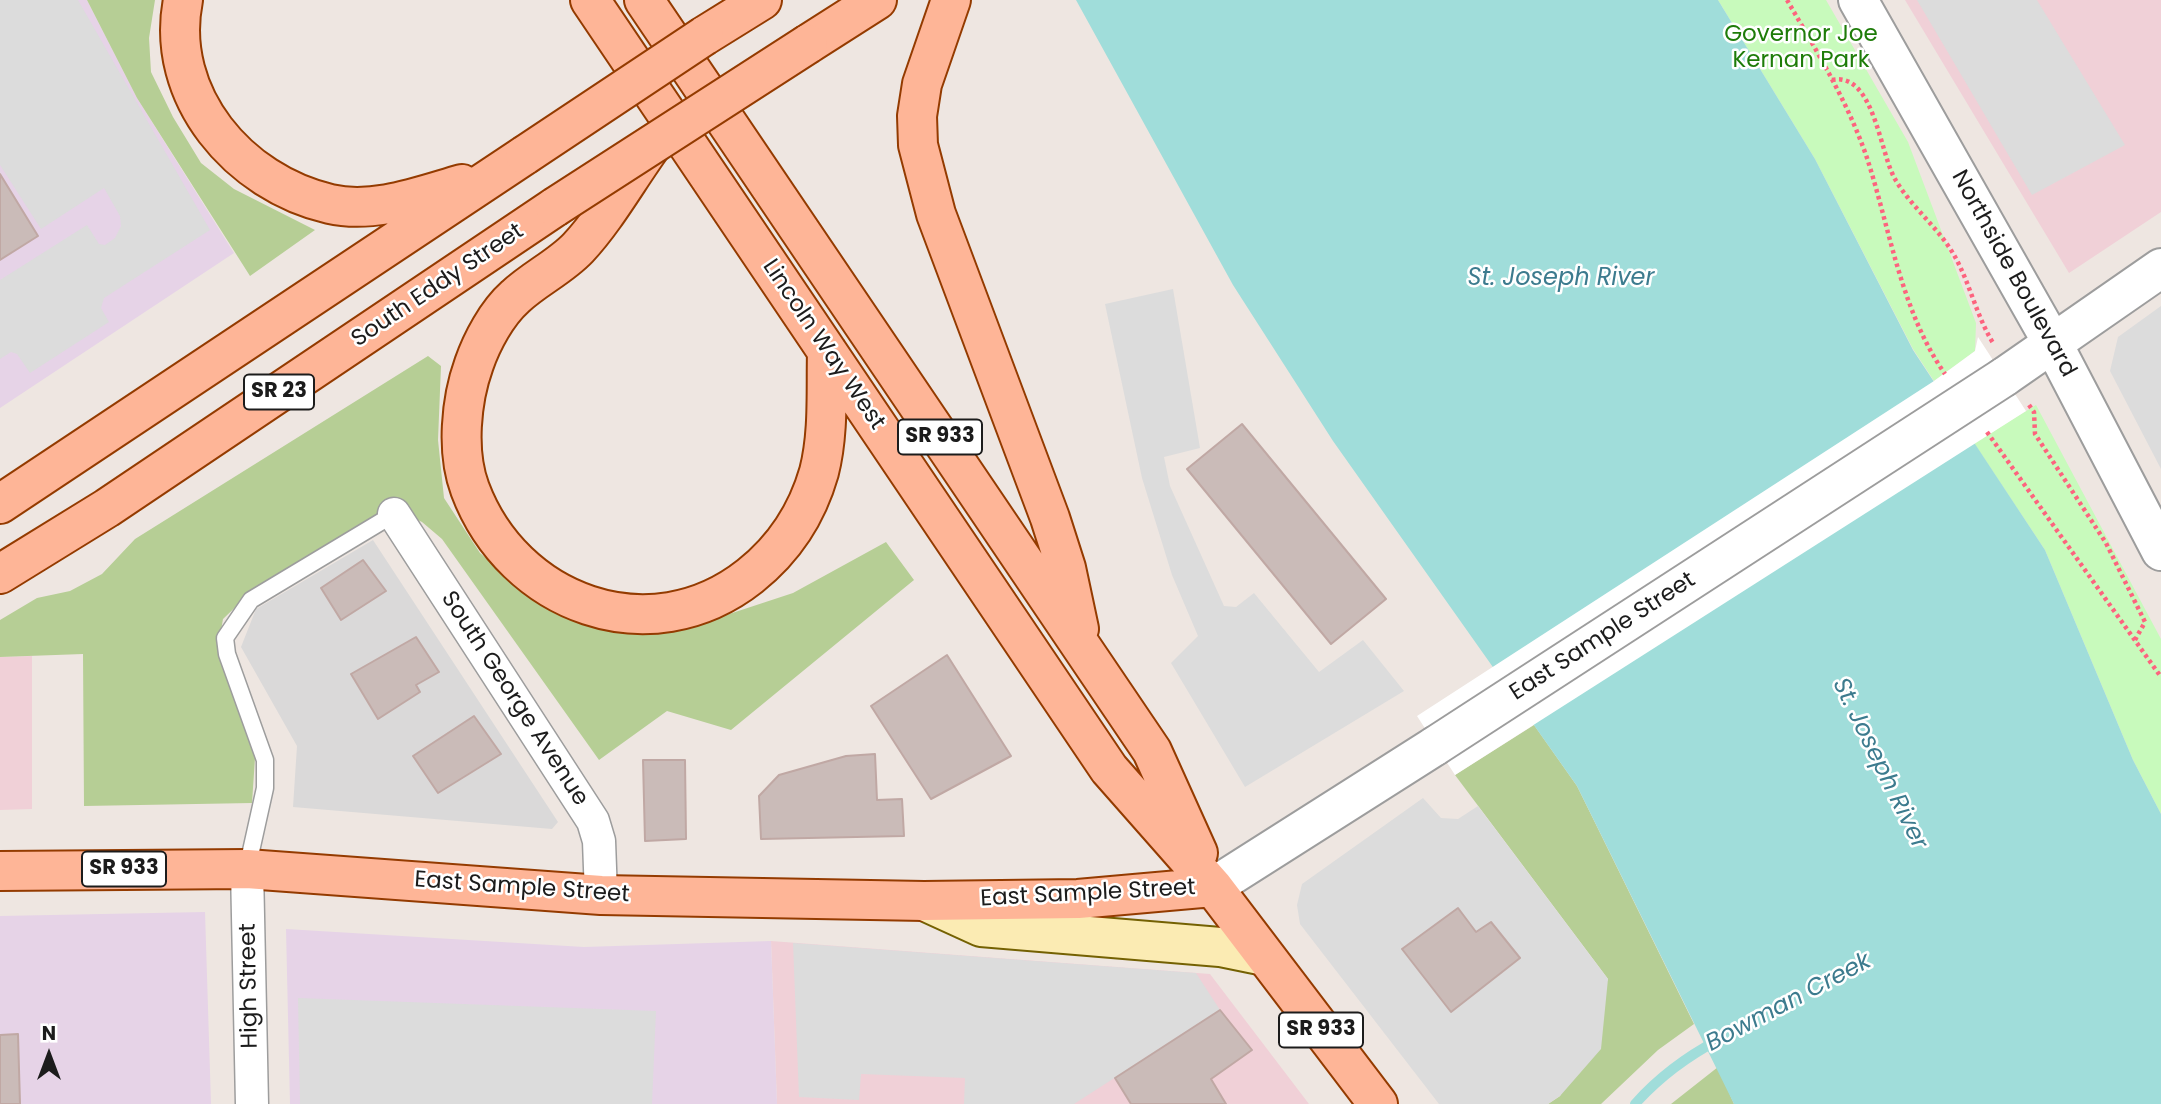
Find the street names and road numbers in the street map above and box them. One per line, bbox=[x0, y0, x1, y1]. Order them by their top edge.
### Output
street label: Northside Boulevard bbox=[1945, 166, 2081, 382]
street label: South Eddy Street bbox=[347, 218, 529, 354]
street label: Lincoln Way West bbox=[756, 255, 890, 435]
road number: SR 23 bbox=[244, 374, 314, 410]
road number: SR 933 bbox=[898, 420, 982, 454]
street label: East Sample Street bbox=[1505, 567, 1701, 707]
street label: South George Avenue bbox=[434, 587, 594, 811]
road number: SR 933 bbox=[82, 852, 166, 886]
street label: East Sample Street bbox=[414, 867, 630, 909]
street label: East Sample Street bbox=[980, 875, 1196, 913]
street label: High Street bbox=[235, 923, 265, 1049]
road number: SR 933 bbox=[1279, 1012, 1363, 1048]

